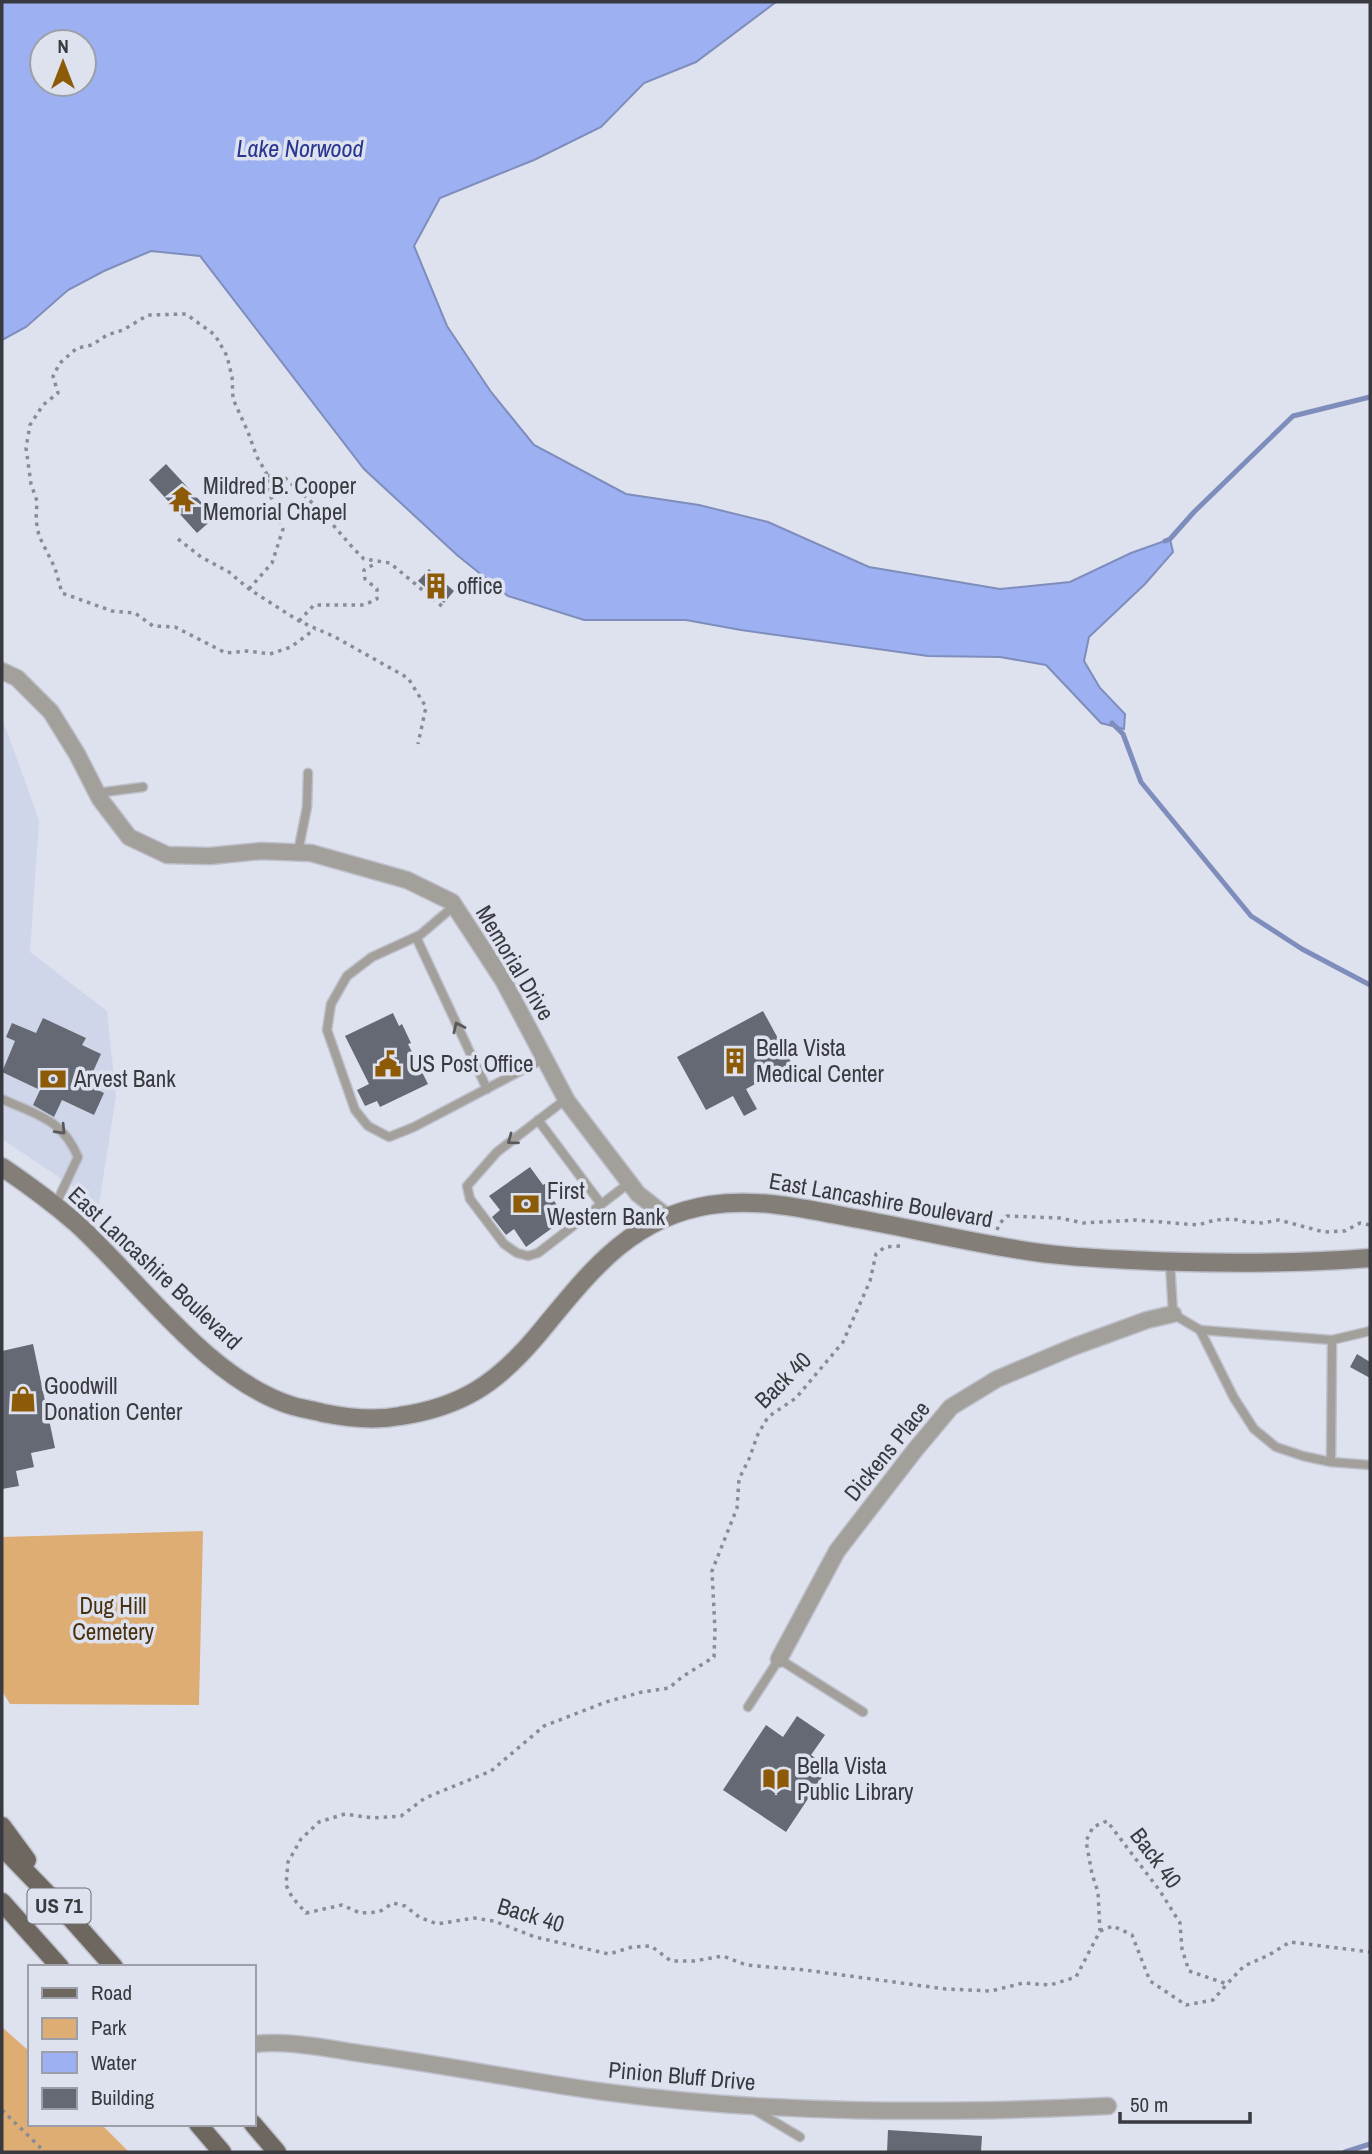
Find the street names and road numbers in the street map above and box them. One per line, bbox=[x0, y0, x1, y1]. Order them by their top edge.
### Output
street label: Memorial Drive bbox=[469, 900, 562, 1026]
street label: East Lancashire Boulevard bbox=[767, 1165, 995, 1234]
street label: East Lancashire Boulevard bbox=[62, 1179, 249, 1356]
street label: Back 40 bbox=[748, 1345, 818, 1415]
street label: Dickens Place bbox=[837, 1394, 937, 1507]
street label: Back 40 bbox=[1124, 1821, 1189, 1894]
road number: US 71 bbox=[28, 1888, 90, 1924]
street label: Back 40 bbox=[494, 1890, 568, 1939]
street label: Pinion Bluff Drive bbox=[607, 2054, 757, 2097]

